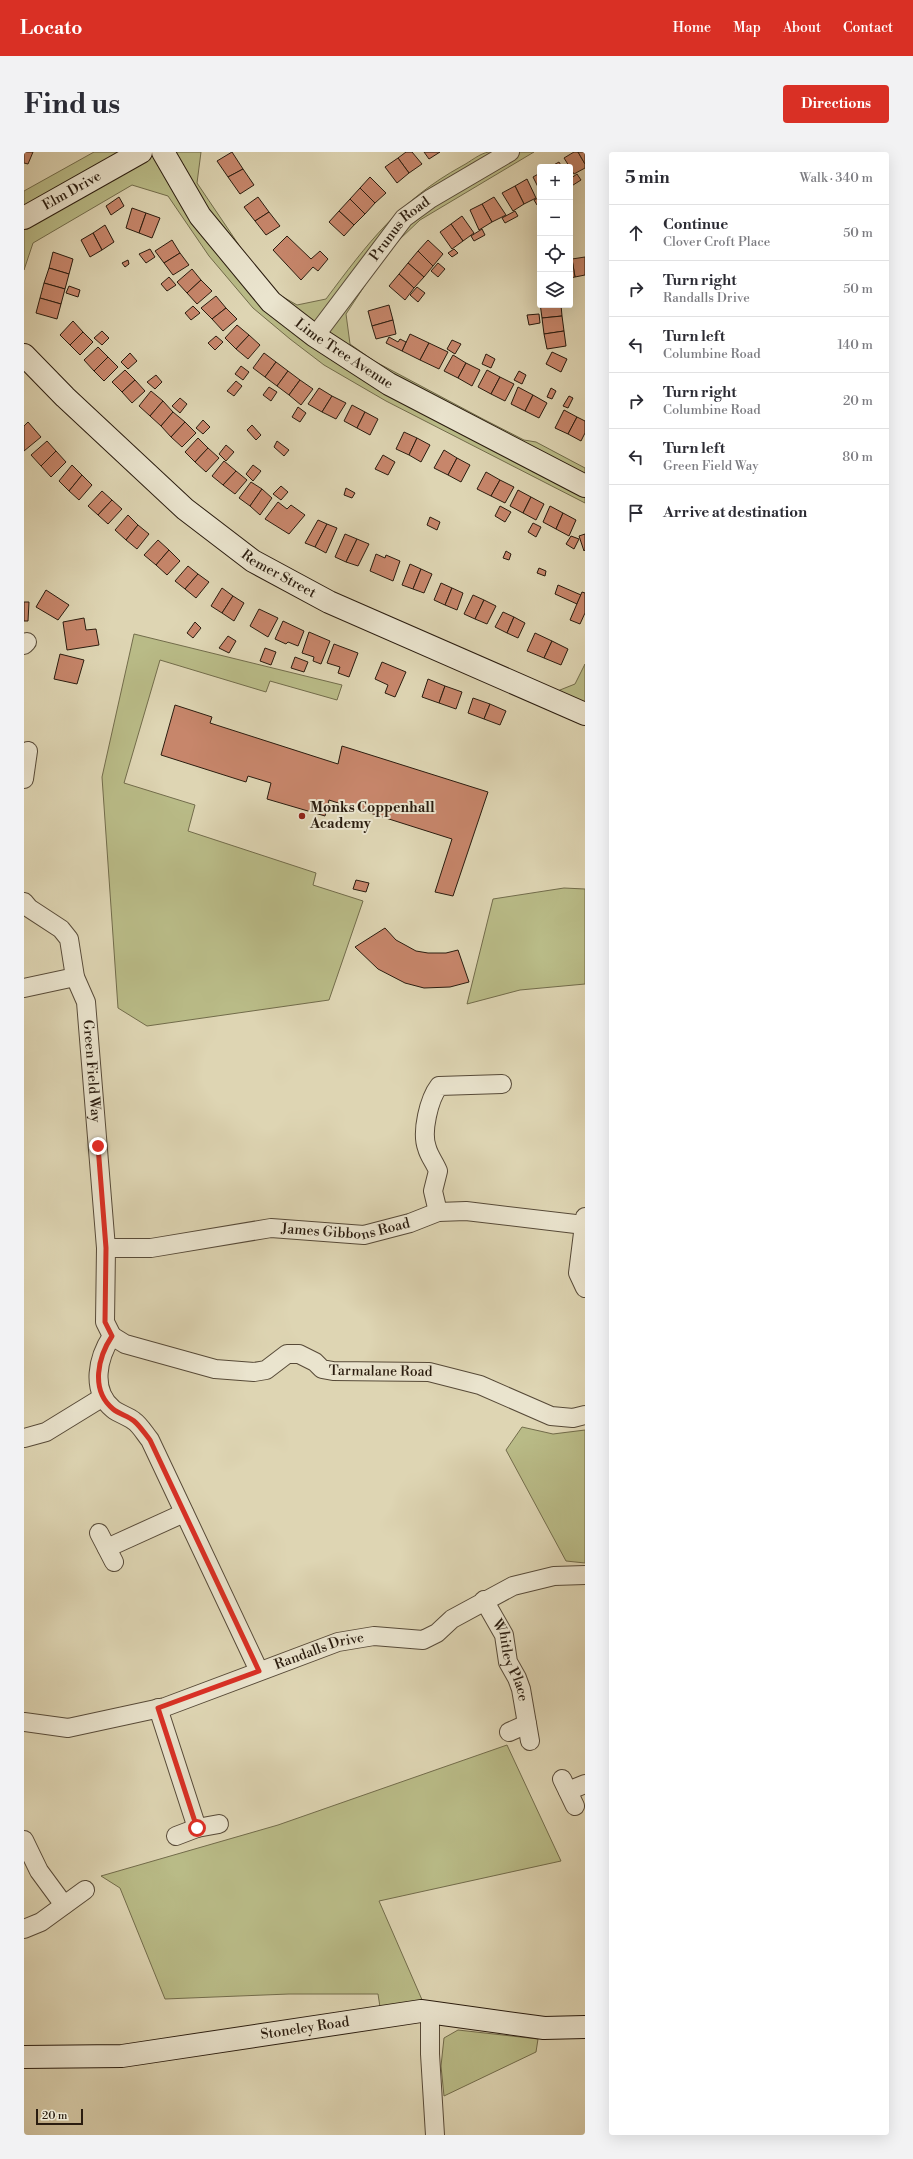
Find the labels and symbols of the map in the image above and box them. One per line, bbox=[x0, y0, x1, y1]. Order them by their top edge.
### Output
street label: Elm Drive bbox=[39, 167, 104, 215]
street label: Prunus Road bbox=[366, 193, 434, 265]
street label: Lime Tree Avenue bbox=[291, 315, 396, 393]
street label: Remer Street bbox=[237, 546, 319, 602]
place label: Monks Coppenhall Academy bbox=[309, 799, 435, 833]
marker: Monks Coppenhall Academy bbox=[297, 811, 307, 821]
street label: Green Field Way bbox=[78, 1019, 105, 1123]
route end bbox=[89, 1137, 107, 1155]
street label: James Gibbons Road bbox=[280, 1214, 412, 1244]
street label: Tarmalane Road bbox=[329, 1362, 433, 1381]
street label: Whitley Place bbox=[487, 1615, 532, 1703]
street label: Randalls Drive bbox=[272, 1629, 365, 1674]
route start bbox=[188, 1819, 206, 1837]
street label: Stoneley Road bbox=[259, 2013, 351, 2044]
scale bar bbox=[36, 2107, 83, 2126]

